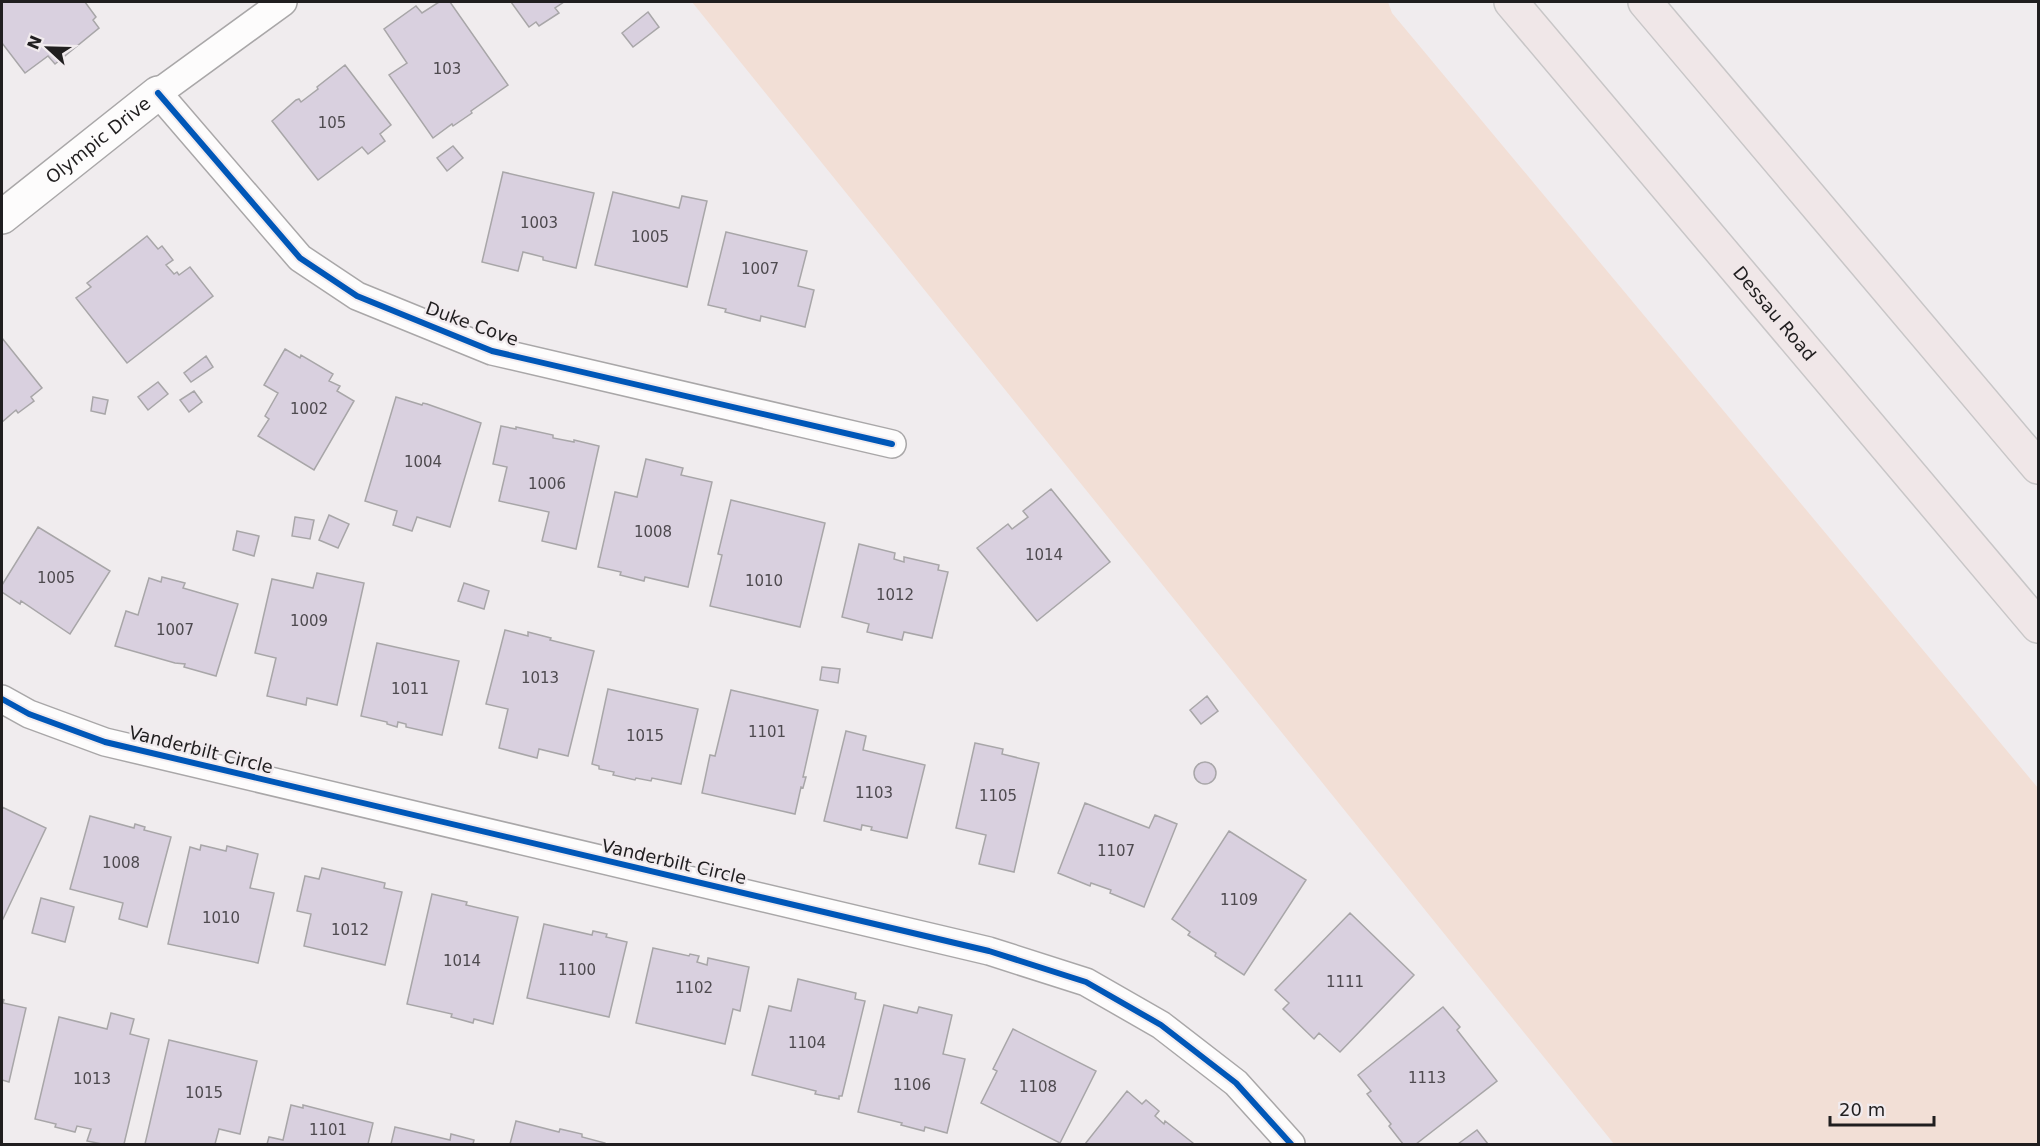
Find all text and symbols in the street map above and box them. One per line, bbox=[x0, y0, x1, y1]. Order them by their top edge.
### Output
north arrow bbox=[18, 18, 78, 78]
text: N bbox=[23, 33, 46, 52]
house number: 103 bbox=[433, 60, 461, 78]
street label: Olympic Drive bbox=[42, 92, 154, 188]
house number: 105 bbox=[318, 114, 346, 132]
house number: 1003 bbox=[520, 214, 558, 232]
house number: 1005 bbox=[631, 228, 669, 246]
house number: 1007 bbox=[741, 260, 779, 278]
street label: Dessau Road bbox=[1729, 262, 1820, 365]
street label: Duke Cove bbox=[423, 297, 521, 350]
house number: 1002 bbox=[290, 400, 328, 418]
house number: 1004 bbox=[404, 453, 442, 471]
house number: 1006 bbox=[528, 475, 566, 493]
house number: 1008 bbox=[634, 523, 672, 541]
house number: 1014 bbox=[1025, 546, 1063, 564]
house number: 1005 bbox=[37, 569, 75, 587]
house number: 1010 bbox=[745, 572, 783, 590]
house number: 1012 bbox=[876, 586, 914, 604]
house number: 1009 bbox=[290, 612, 328, 630]
house number: 1007 bbox=[156, 621, 194, 639]
house number: 1013 bbox=[521, 669, 559, 687]
house number: 1011 bbox=[391, 680, 429, 698]
street label: Vanderbilt Circle bbox=[127, 721, 275, 778]
house number: 1101 bbox=[748, 723, 786, 741]
house number: 1015 bbox=[626, 727, 664, 745]
house number: 1103 bbox=[855, 784, 893, 802]
house number: 1105 bbox=[979, 787, 1017, 805]
street label: Vanderbilt Circle bbox=[600, 835, 749, 888]
house number: 1107 bbox=[1097, 842, 1135, 860]
house number: 1008 bbox=[102, 854, 140, 872]
house number: 1109 bbox=[1220, 891, 1258, 909]
house number: 1010 bbox=[202, 909, 240, 927]
house number: 1012 bbox=[331, 921, 369, 939]
house number: 1014 bbox=[443, 952, 481, 970]
house number: 1100 bbox=[558, 961, 596, 979]
house number: 1111 bbox=[1326, 973, 1364, 991]
house number: 1102 bbox=[675, 979, 713, 997]
house number: 1104 bbox=[788, 1034, 826, 1052]
house number: 1113 bbox=[1408, 1069, 1446, 1087]
house number: 1013 bbox=[73, 1070, 111, 1088]
house number: 1106 bbox=[893, 1076, 931, 1094]
house number: 1108 bbox=[1019, 1078, 1057, 1096]
house number: 1015 bbox=[185, 1084, 223, 1102]
scale bar bbox=[1830, 1089, 1934, 1127]
text: 20 m bbox=[1839, 1099, 1885, 1120]
house number: 1101 bbox=[309, 1121, 347, 1139]

